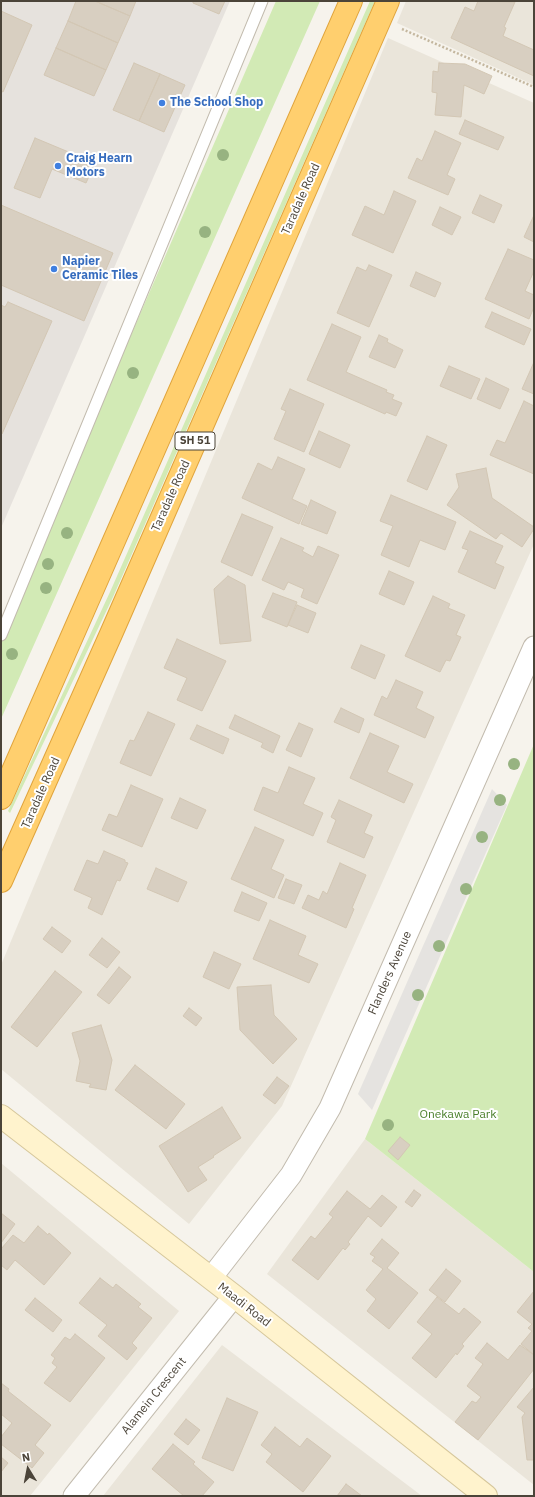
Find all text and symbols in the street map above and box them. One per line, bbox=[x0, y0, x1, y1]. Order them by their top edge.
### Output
place label: The School Shop bbox=[170, 96, 263, 110]
marker: The School Shop bbox=[157, 98, 167, 108]
place label: Craig Hearn Motors bbox=[66, 152, 132, 180]
marker: Craig Hearn Motors bbox=[53, 161, 63, 171]
street label: Taradale Road bbox=[279, 161, 323, 237]
place label: Napier Ceramic Tiles bbox=[62, 255, 138, 283]
marker: Napier Ceramic Tiles bbox=[49, 264, 59, 274]
road number: SH 51 bbox=[175, 432, 215, 450]
street label: Taradale Road bbox=[149, 458, 193, 534]
street label: Taradale Road bbox=[19, 755, 63, 831]
street label: Flanders Avenue bbox=[365, 929, 415, 1017]
park label: Onekawa Park bbox=[419, 1108, 497, 1122]
street label: Maadi Road bbox=[215, 1280, 273, 1330]
street label: Alamein Crescent bbox=[119, 1355, 189, 1437]
north arrow bbox=[8, 1449, 48, 1489]
text: N bbox=[21, 1450, 31, 1465]

